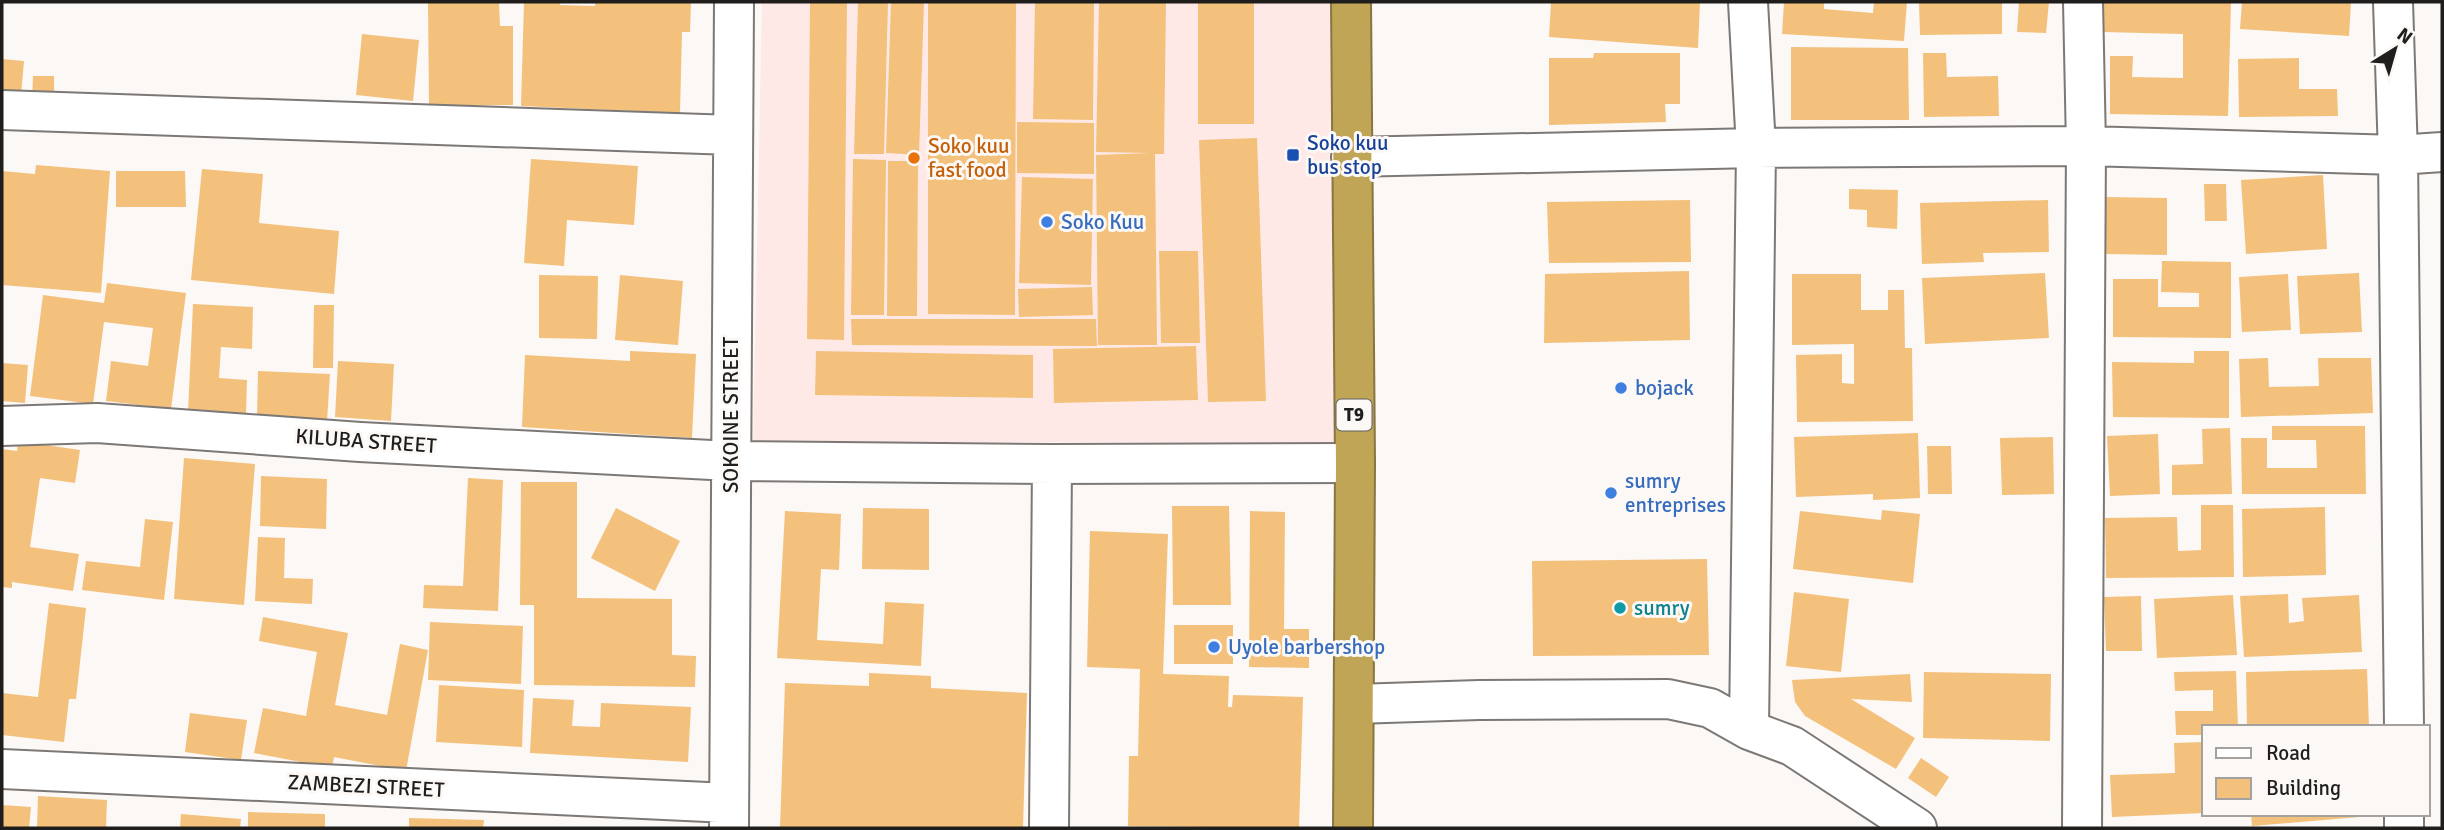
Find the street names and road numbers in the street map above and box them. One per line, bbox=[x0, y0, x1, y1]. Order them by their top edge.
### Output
street label: SOKOINE STREET bbox=[718, 336, 744, 493]
road number: T9 bbox=[1336, 400, 1372, 430]
street label: KILUBA STREET bbox=[295, 423, 438, 459]
street label: ZAMBEZI STREET bbox=[287, 769, 446, 803]

